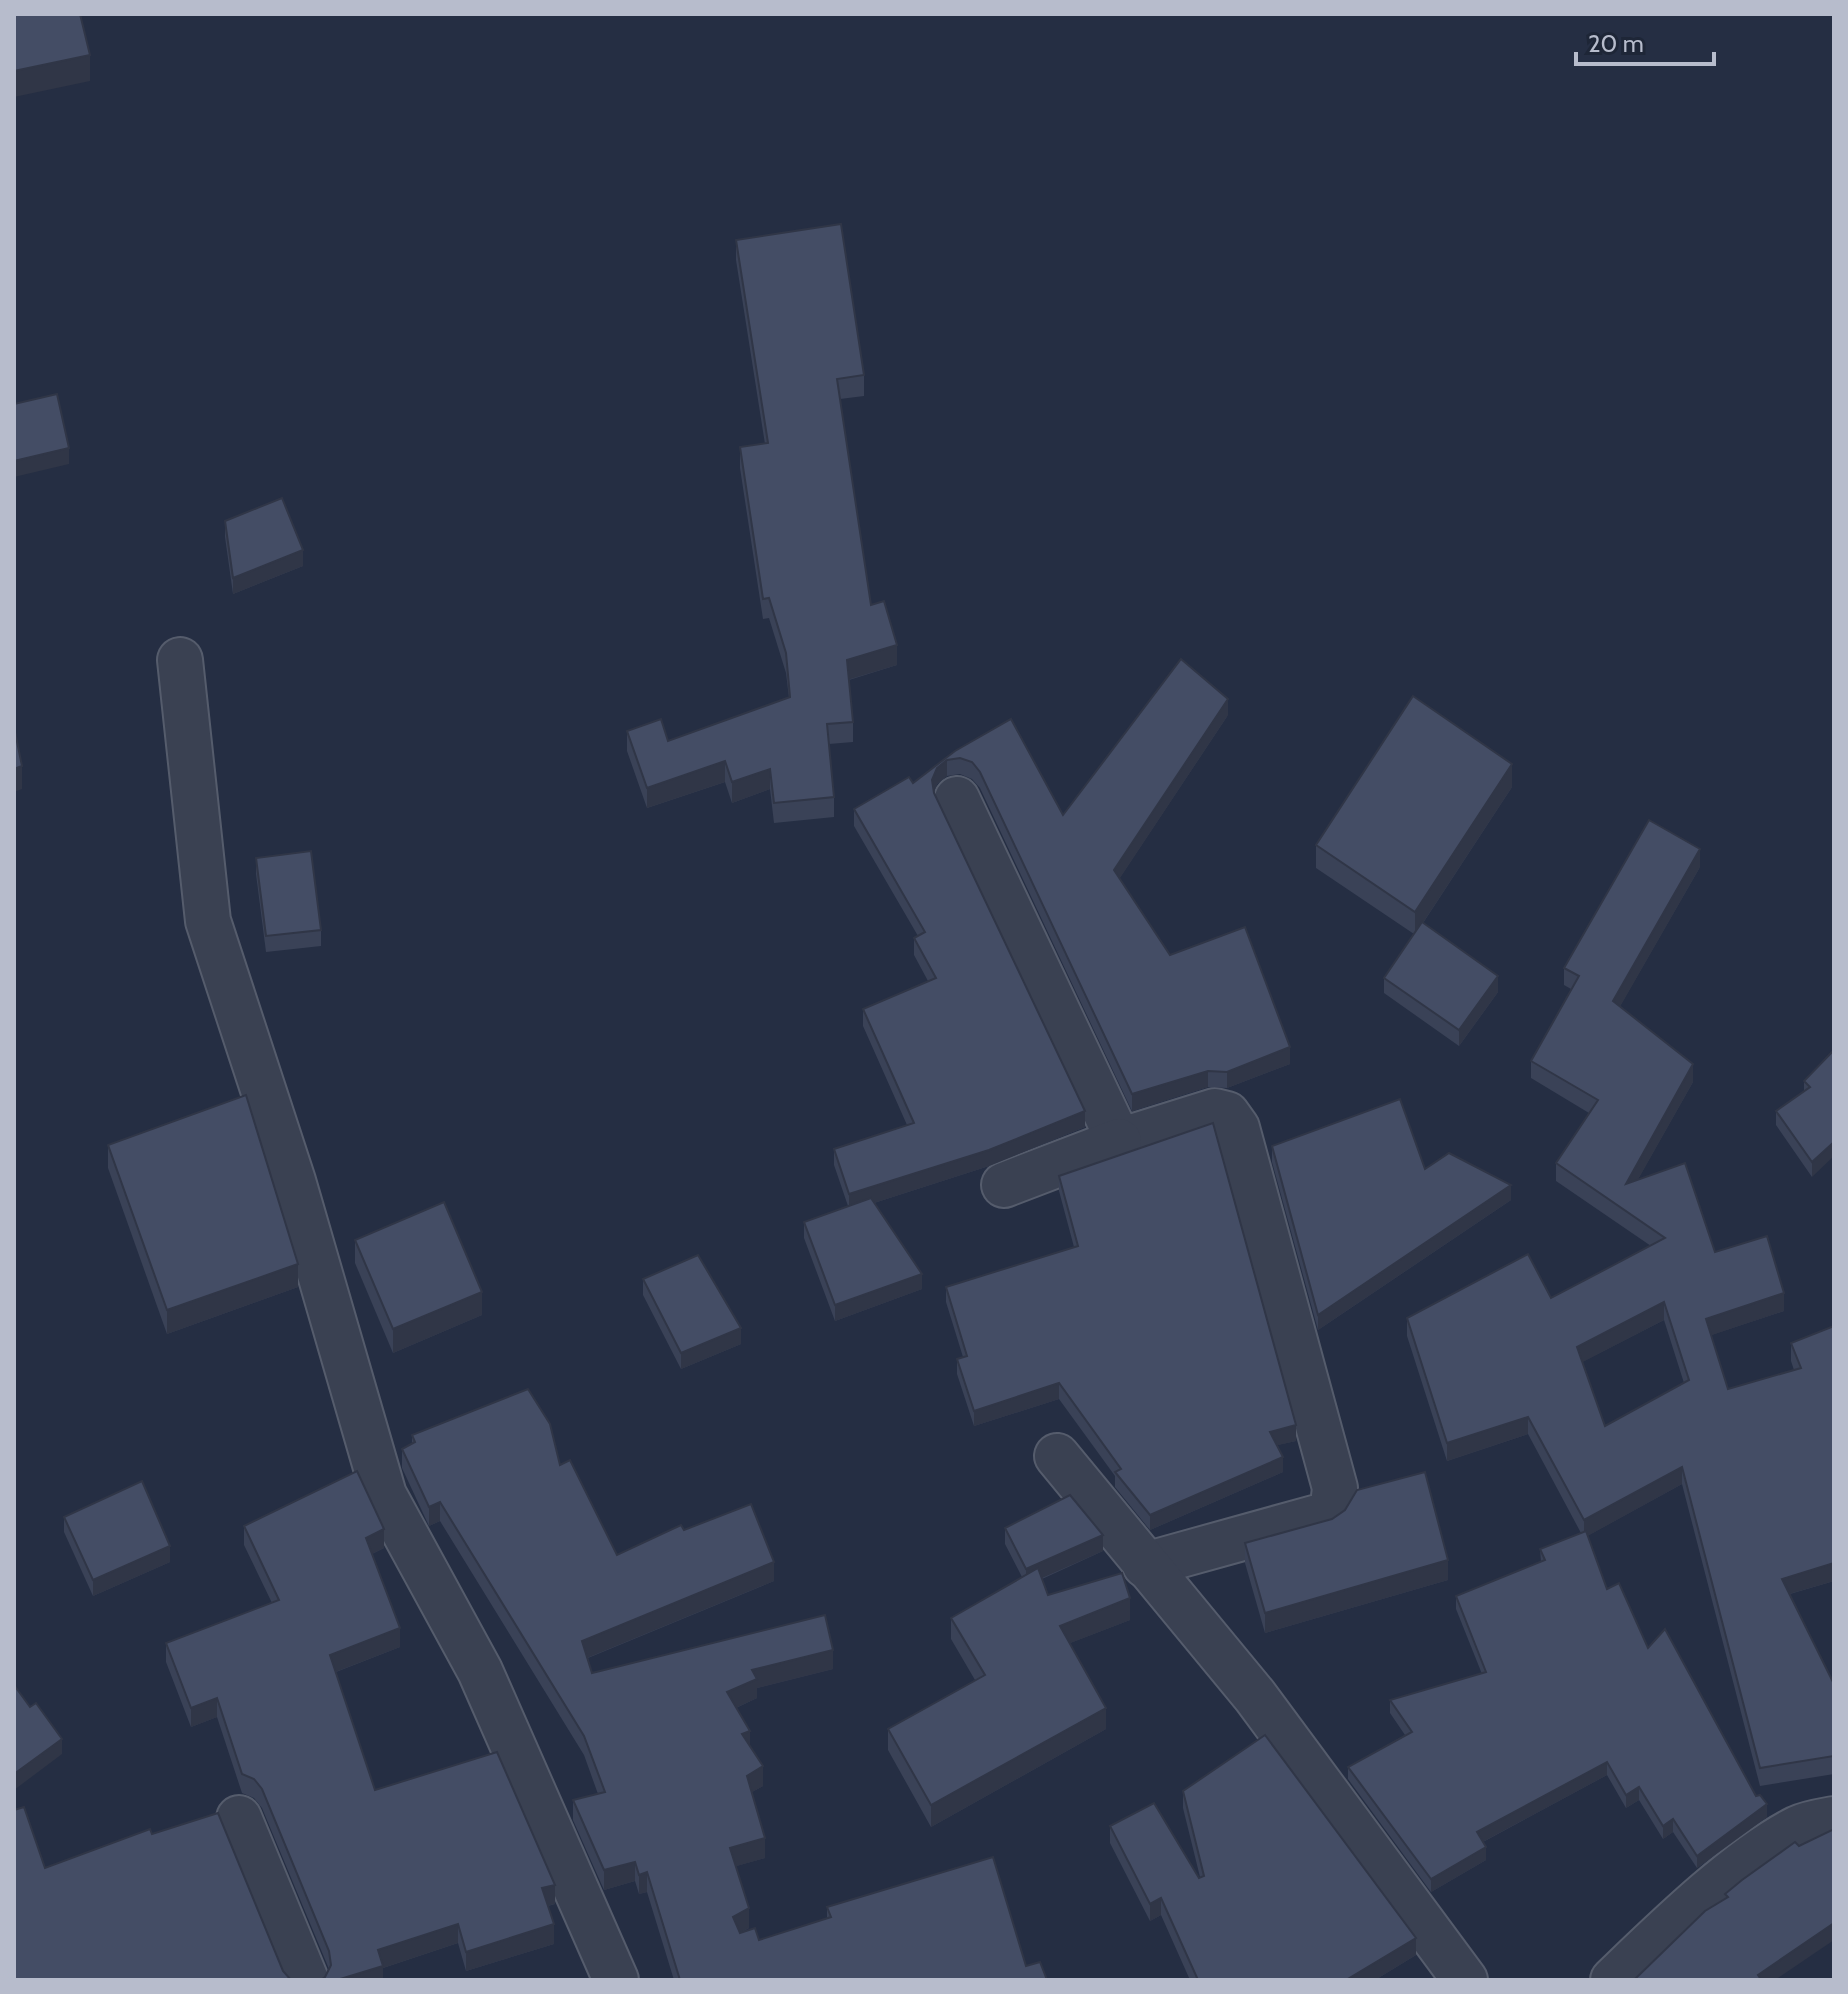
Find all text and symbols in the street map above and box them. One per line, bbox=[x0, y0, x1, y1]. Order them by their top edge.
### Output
scale bar bbox=[1576, 16, 1714, 66]
text: 20 m bbox=[1588, 29, 1644, 58]

